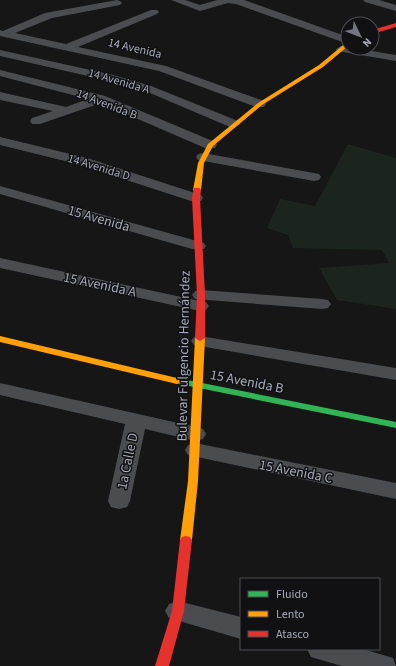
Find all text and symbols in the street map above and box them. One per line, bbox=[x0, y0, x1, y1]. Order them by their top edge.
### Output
north arrow bbox=[340, 16, 380, 56]
street label: 14 Avenida bbox=[106, 34, 163, 63]
text: N bbox=[359, 35, 375, 50]
street label: 14 Avenida A bbox=[86, 65, 152, 99]
street label: 14 Avenida B bbox=[74, 85, 140, 124]
street label: 14 Avenida D bbox=[66, 150, 132, 185]
street label: 15 Avenida bbox=[65, 201, 132, 237]
street label: 15 Avenida A bbox=[62, 268, 138, 303]
street label: Bulevar Fulgencio Hernández bbox=[173, 270, 195, 442]
street label: 15 Avenida B bbox=[208, 365, 285, 399]
street label: 1a Calle D bbox=[112, 431, 144, 491]
street label: 15 Avenida C bbox=[257, 455, 334, 489]
legend bbox=[240, 578, 380, 650]
text: Fluido bbox=[276, 586, 308, 603]
text: Lento bbox=[276, 606, 305, 623]
text: Atasco bbox=[276, 626, 309, 643]

